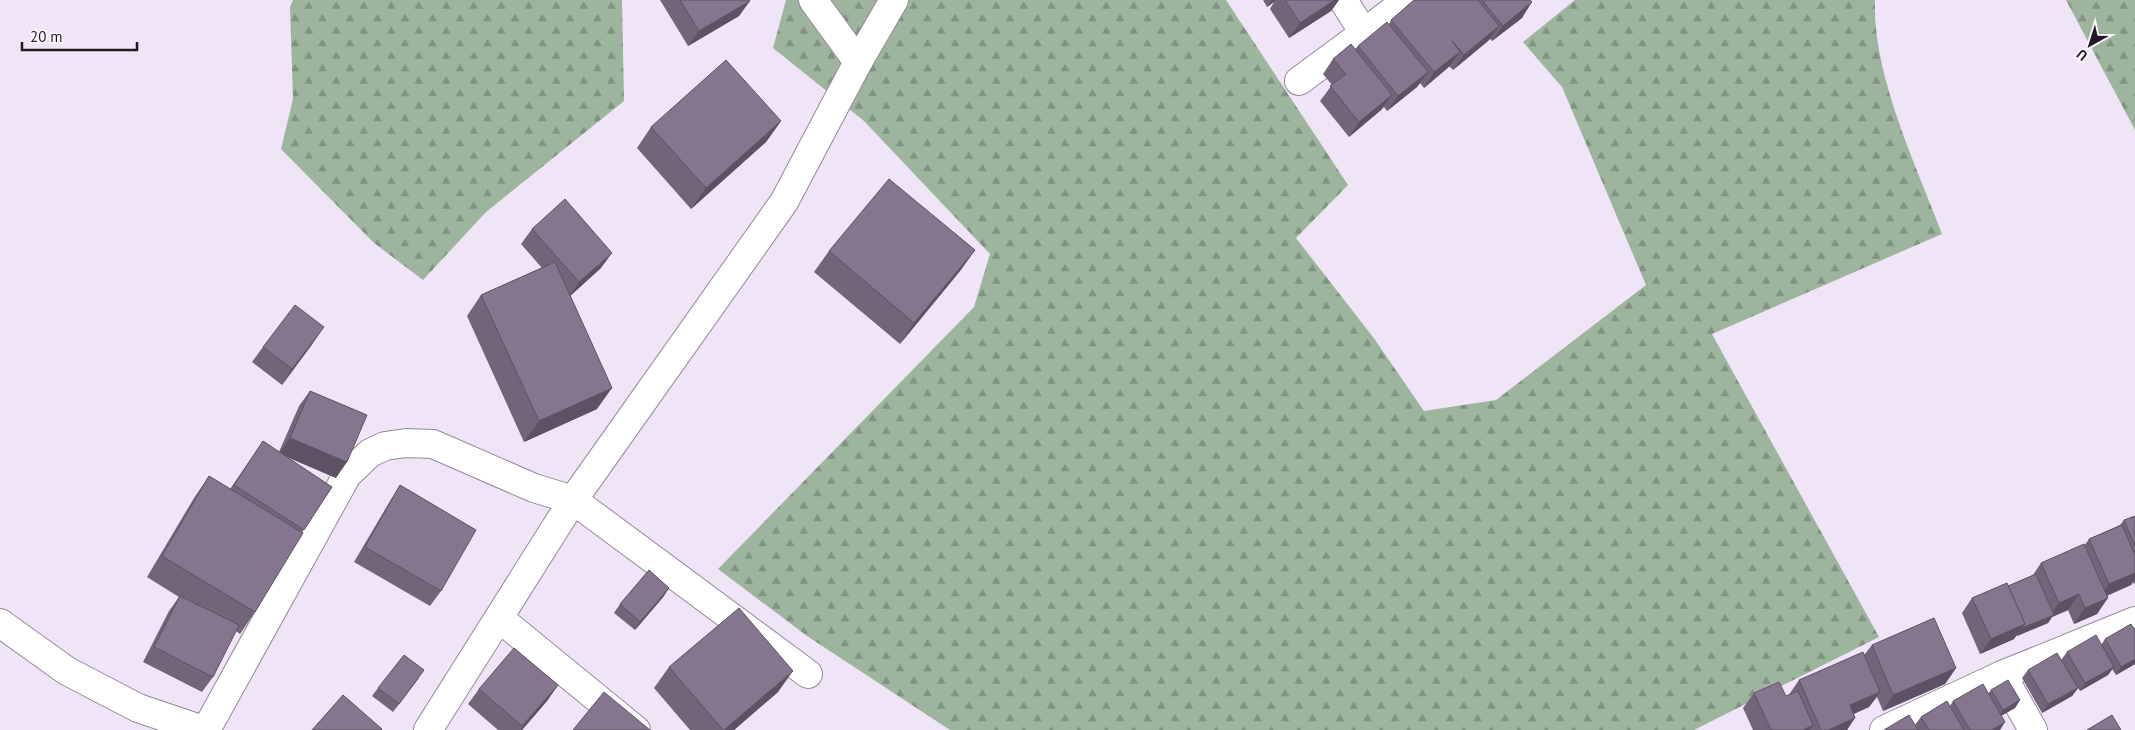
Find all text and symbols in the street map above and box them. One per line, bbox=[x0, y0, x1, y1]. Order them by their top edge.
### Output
scale bar bbox=[22, 20, 138, 52]
north arrow bbox=[2065, 20, 2115, 70]
text: 20 m bbox=[30, 27, 63, 46]
text: U bbox=[2073, 45, 2091, 65]

